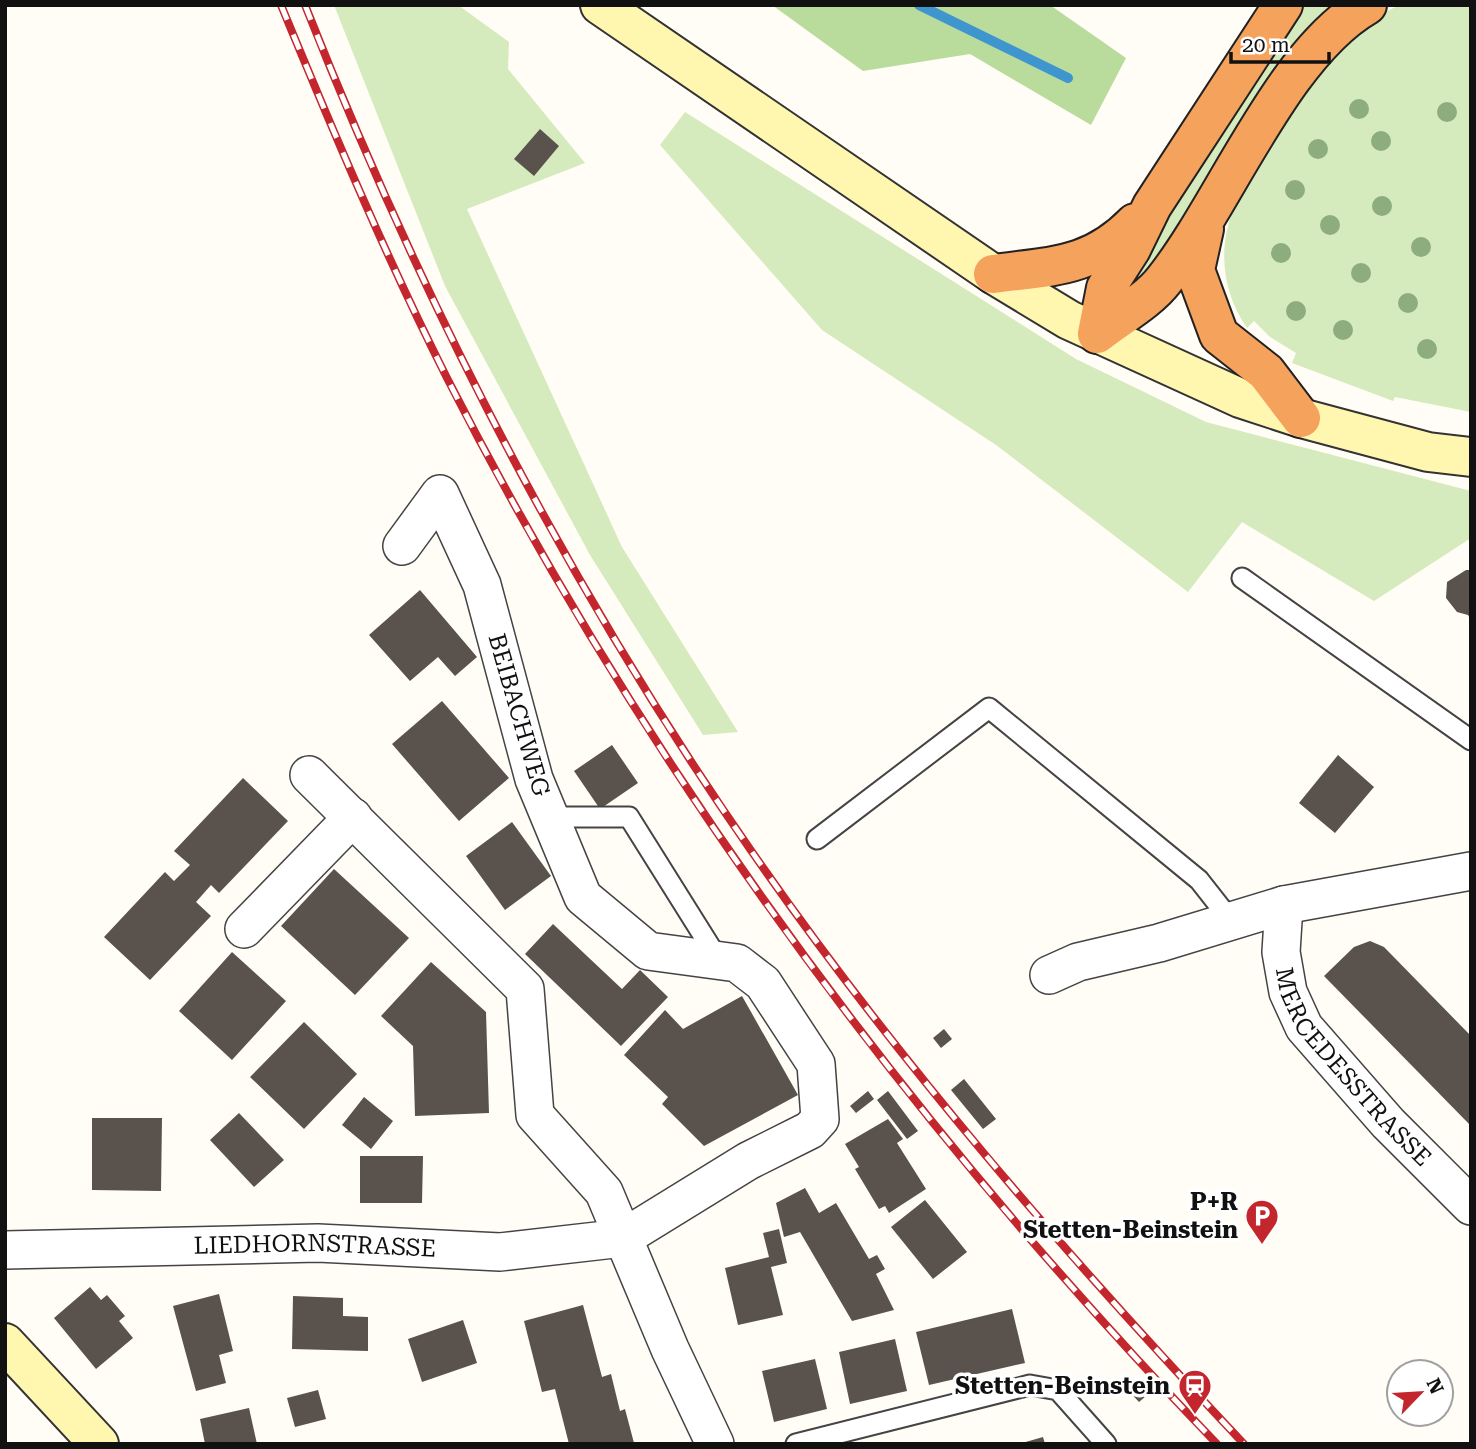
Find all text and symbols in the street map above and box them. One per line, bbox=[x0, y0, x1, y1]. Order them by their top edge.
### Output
scale bar bbox=[1231, 21, 1329, 65]
text: 20 m bbox=[1242, 33, 1290, 57]
street label: BEIBACHWEG bbox=[482, 630, 556, 800]
street label: MERCEDESSTRASSE bbox=[1270, 965, 1437, 1172]
place label: P+R Stetten-Beinstein bbox=[1023, 1188, 1238, 1244]
parking icon: P+R Stetten-Beinstein bbox=[1243, 1197, 1281, 1246]
street label: LIEDHORNSTRASSE bbox=[193, 1229, 437, 1263]
north arrow bbox=[1385, 1358, 1455, 1428]
station icon: Stetten-Beinstein bbox=[1176, 1367, 1214, 1416]
place label: Stetten-Beinstein bbox=[955, 1372, 1170, 1400]
text: N bbox=[1421, 1375, 1449, 1398]

